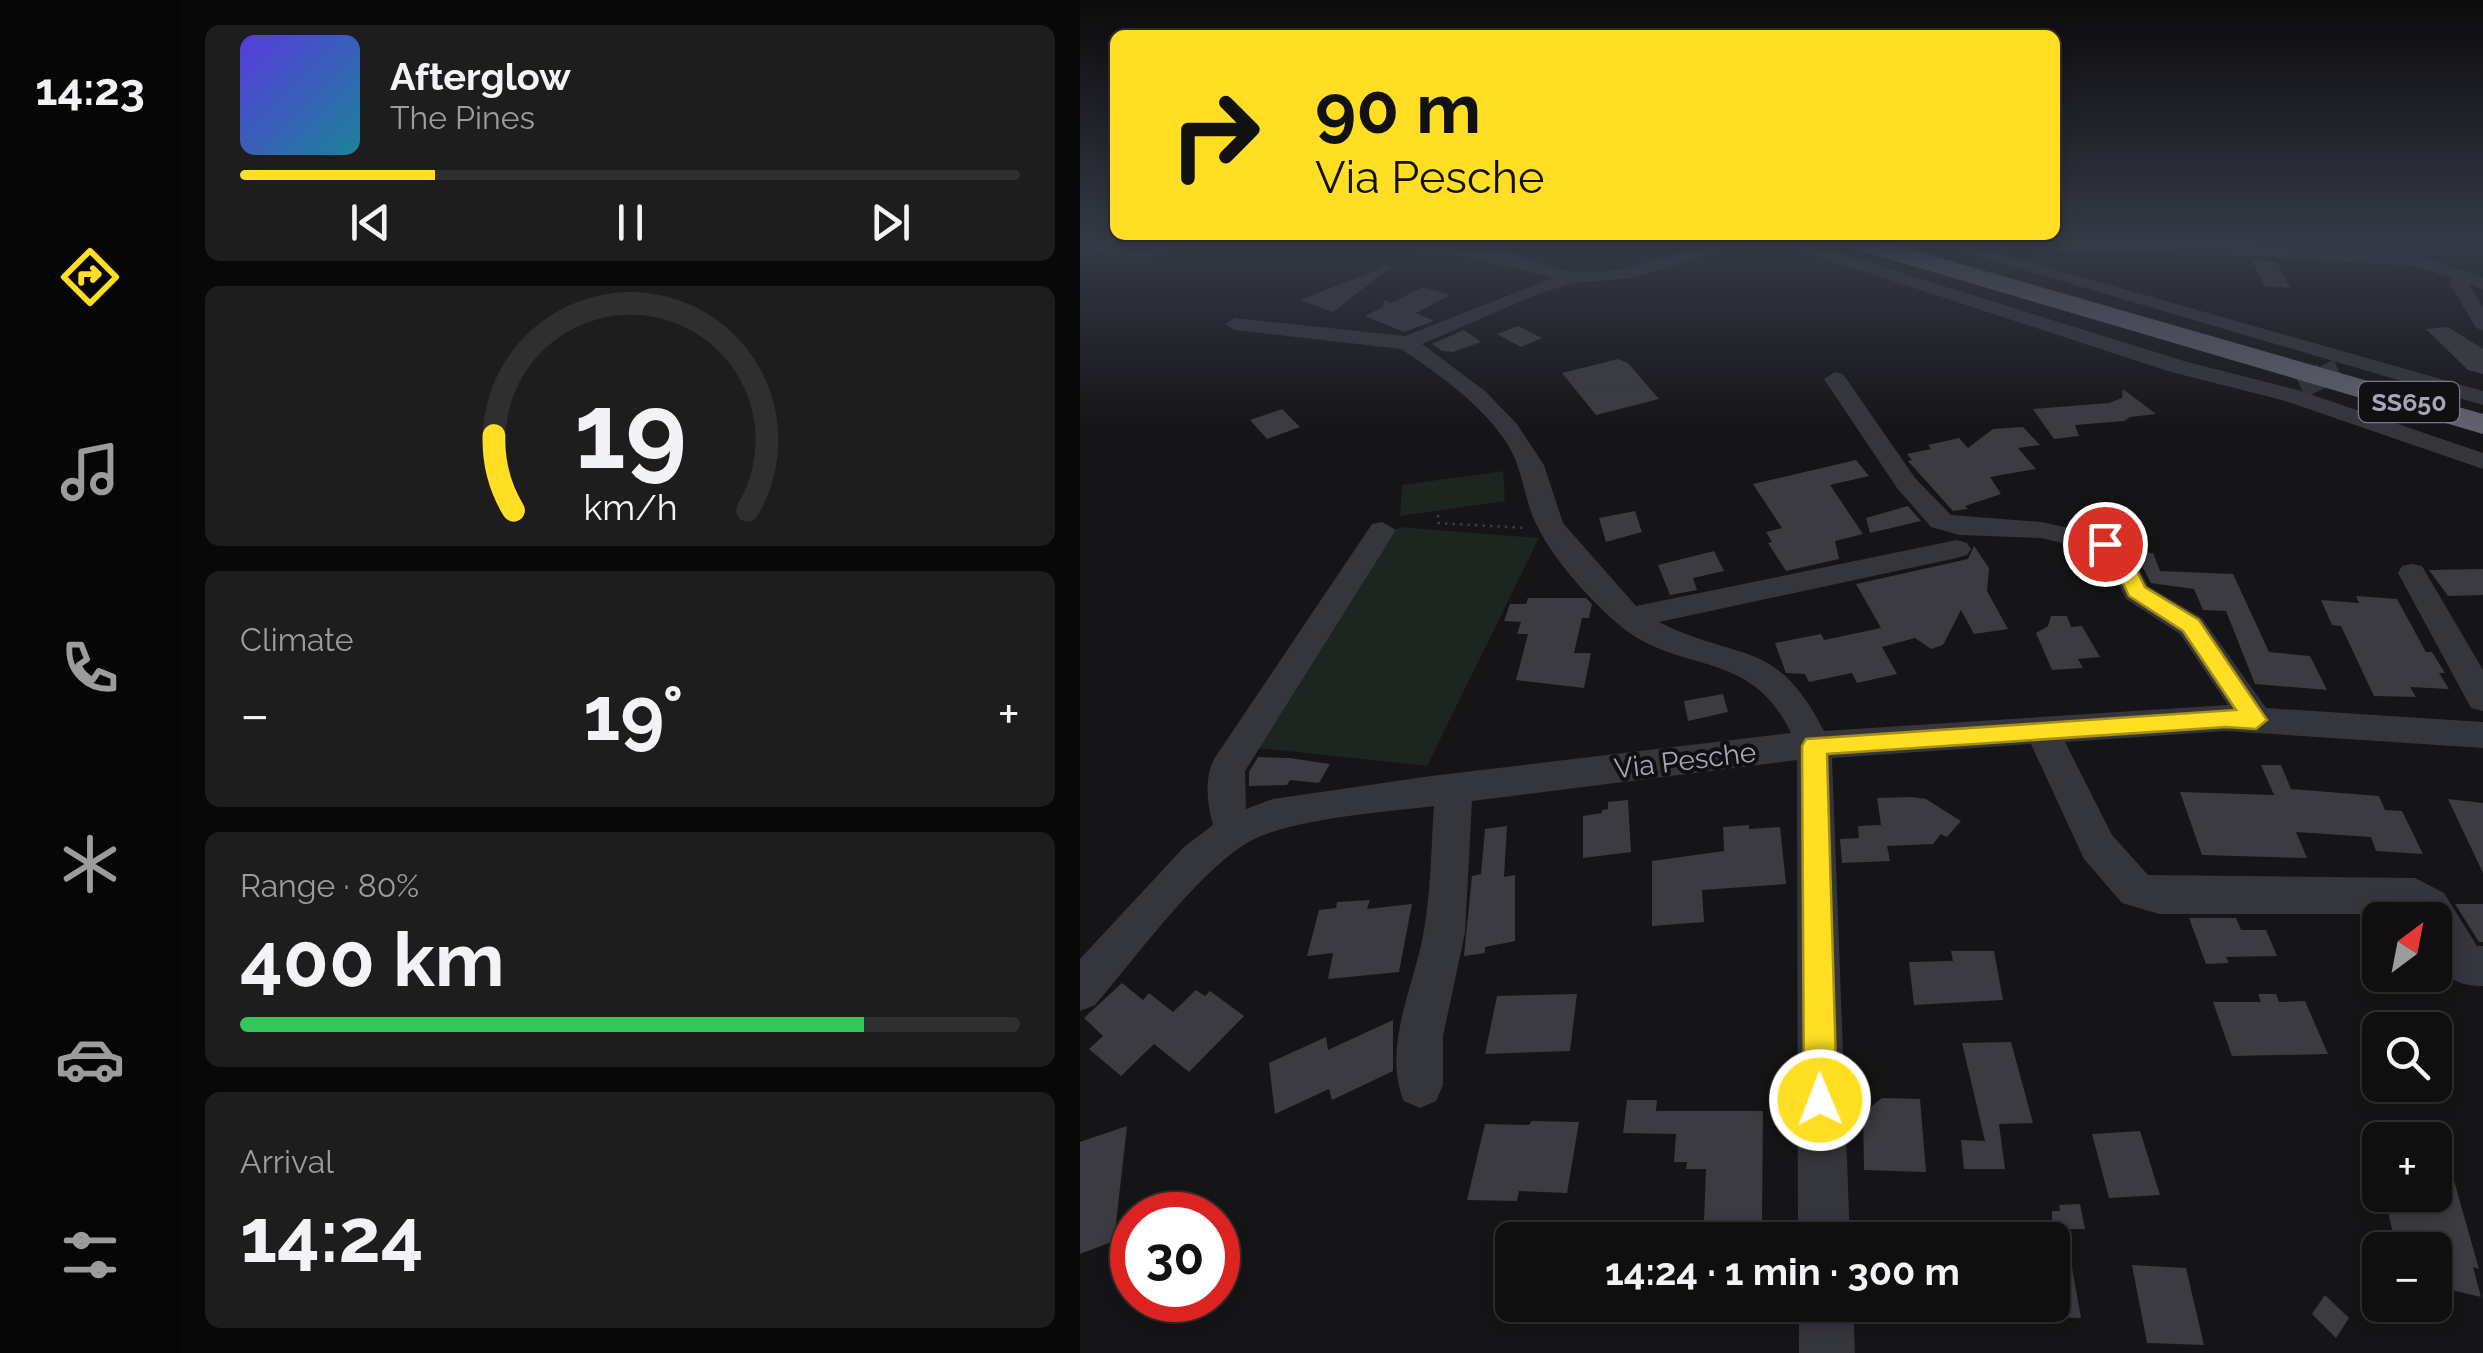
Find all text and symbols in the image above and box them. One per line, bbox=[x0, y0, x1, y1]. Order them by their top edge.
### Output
text: Afterglow bbox=[390, 54, 571, 99]
text: 14:23 bbox=[35, 63, 145, 116]
text: 90 m bbox=[1315, 67, 1481, 149]
icon: right bbox=[1150, 70, 1280, 200]
text: The Pines bbox=[390, 99, 535, 136]
text: Via Pesche bbox=[1315, 151, 1544, 204]
icon: previous bbox=[343, 195, 398, 250]
icon: pause bbox=[603, 195, 658, 250]
icon: next bbox=[863, 195, 918, 250]
icon: directions bbox=[55, 242, 125, 312]
text: 19 bbox=[574, 370, 686, 492]
road number: SS650 bbox=[2359, 382, 2459, 422]
icon: music bbox=[55, 437, 125, 507]
text: km/h bbox=[583, 486, 677, 528]
pin bbox=[2063, 502, 2148, 587]
icon: arrive bbox=[2078, 517, 2133, 572]
text: Climate bbox=[240, 621, 354, 658]
icon: phone bbox=[55, 633, 125, 703]
text: 19° bbox=[583, 669, 684, 758]
text: − bbox=[240, 682, 270, 747]
text: + bbox=[997, 682, 1020, 747]
street label: Via Pesche bbox=[1612, 735, 1758, 786]
icon: climate bbox=[55, 829, 125, 899]
text: Range · 80% bbox=[240, 867, 419, 904]
north arrow bbox=[2362, 902, 2452, 992]
map controls bbox=[2362, 902, 2452, 1322]
text: 400 km bbox=[240, 915, 505, 1004]
button: search bbox=[2362, 1012, 2452, 1102]
icon: car bbox=[55, 1024, 125, 1094]
position arrow bbox=[1768, 1048, 1872, 1152]
button: + bbox=[2362, 1122, 2452, 1212]
text: Arrival bbox=[240, 1143, 334, 1180]
text: 14:24 bbox=[240, 1191, 424, 1280]
speed limit sign: 30 bbox=[1110, 1192, 1240, 1322]
icon: filters bbox=[55, 1220, 125, 1290]
button: − bbox=[2362, 1232, 2452, 1322]
text: 14:24 · 1 min · 300 m bbox=[1605, 1249, 1960, 1294]

